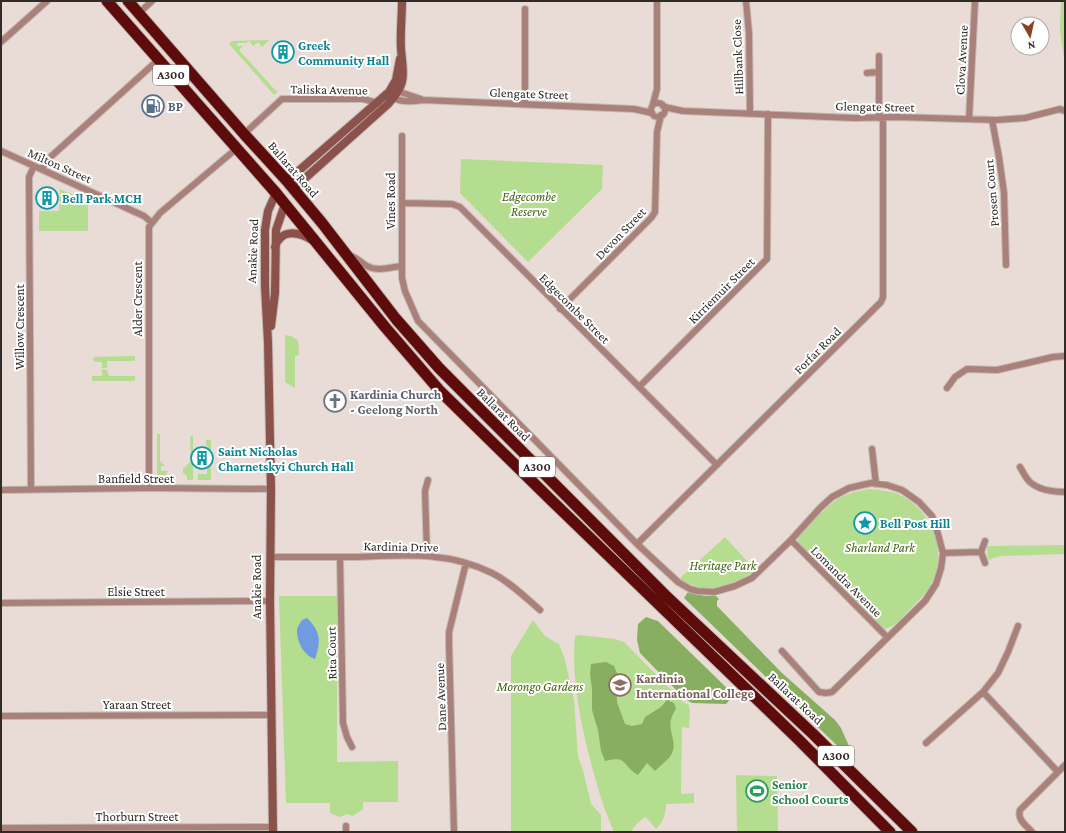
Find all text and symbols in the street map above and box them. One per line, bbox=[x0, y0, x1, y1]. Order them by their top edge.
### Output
north arrow bbox=[1010, 16, 1050, 56]
street label: Hillbank Close bbox=[729, 19, 746, 95]
street label: Clova Avenue bbox=[952, 24, 971, 95]
place label: Greek Community Hall bbox=[298, 38, 390, 68]
building icon: Greek Community Hall bbox=[270, 39, 296, 65]
text: N bbox=[1026, 39, 1036, 52]
road number: A300 bbox=[153, 65, 189, 85]
street label: Taliska Avenue bbox=[290, 81, 368, 98]
street label: Glengate Street bbox=[489, 85, 570, 102]
fuel station icon: BP bbox=[140, 93, 166, 119]
street label: Glengate Street bbox=[835, 98, 916, 115]
place label: BP bbox=[168, 99, 183, 114]
street label: Ballarat Road bbox=[265, 138, 322, 201]
street label: Milton Street bbox=[26, 145, 95, 186]
street label: Prosen Court bbox=[981, 158, 1002, 227]
street label: Vines Road bbox=[383, 172, 398, 230]
building icon: Bell Park MCH bbox=[34, 185, 60, 211]
park label: Edgecombe Reserve bbox=[502, 189, 556, 219]
place label: Bell Park MCH bbox=[62, 191, 142, 206]
street label: Devon Street bbox=[592, 204, 649, 262]
street label: Anakie Road bbox=[244, 218, 261, 284]
street label: Kirriemuir Street bbox=[685, 254, 758, 327]
street label: Alder Crescent bbox=[130, 261, 145, 337]
street label: Edgecombe Street bbox=[536, 270, 613, 347]
street label: Willow Crescent bbox=[12, 284, 27, 370]
street label: Forfar Road bbox=[791, 324, 844, 377]
street label: Ballarat Road bbox=[474, 384, 534, 444]
place label: Kardinia Church - Geelong North bbox=[350, 387, 442, 417]
church icon: Kardinia Church - Geelong North bbox=[322, 388, 348, 414]
place label: Saint Nicholas Charnetskyi Church Hall bbox=[218, 444, 354, 474]
building icon: Saint Nicholas Charnetskyi Church Hall bbox=[189, 445, 215, 471]
road number: A300 bbox=[519, 457, 555, 477]
street label: Banfield Street bbox=[98, 471, 175, 486]
place icon: Bell Post Hill bbox=[852, 510, 878, 536]
place label: Bell Post Hill bbox=[880, 516, 950, 531]
street label: Kardinia Drive bbox=[363, 538, 439, 555]
park label: Sharland Park bbox=[845, 540, 916, 555]
street label: Lomandra Avenue bbox=[808, 543, 886, 620]
street label: Anakie Road bbox=[249, 555, 264, 619]
park label: Heritage Park bbox=[689, 558, 758, 573]
street label: Elsie Street bbox=[107, 584, 165, 599]
street label: Rita Court bbox=[324, 626, 339, 680]
street label: Dane Avenue bbox=[432, 662, 449, 731]
street label: Ballarat Road bbox=[765, 669, 826, 728]
place label: Kardinia International College bbox=[636, 671, 753, 701]
school or university icon: Kardinia International College bbox=[607, 672, 633, 698]
park label: Morongo Gardens bbox=[496, 679, 583, 694]
street label: Yaraan Street bbox=[103, 697, 172, 712]
road number: A300 bbox=[818, 746, 854, 766]
place label: Senior School Courts bbox=[772, 777, 849, 807]
sports icon: Senior School Courts bbox=[744, 778, 770, 804]
street label: Thorburn Street bbox=[95, 809, 179, 824]

